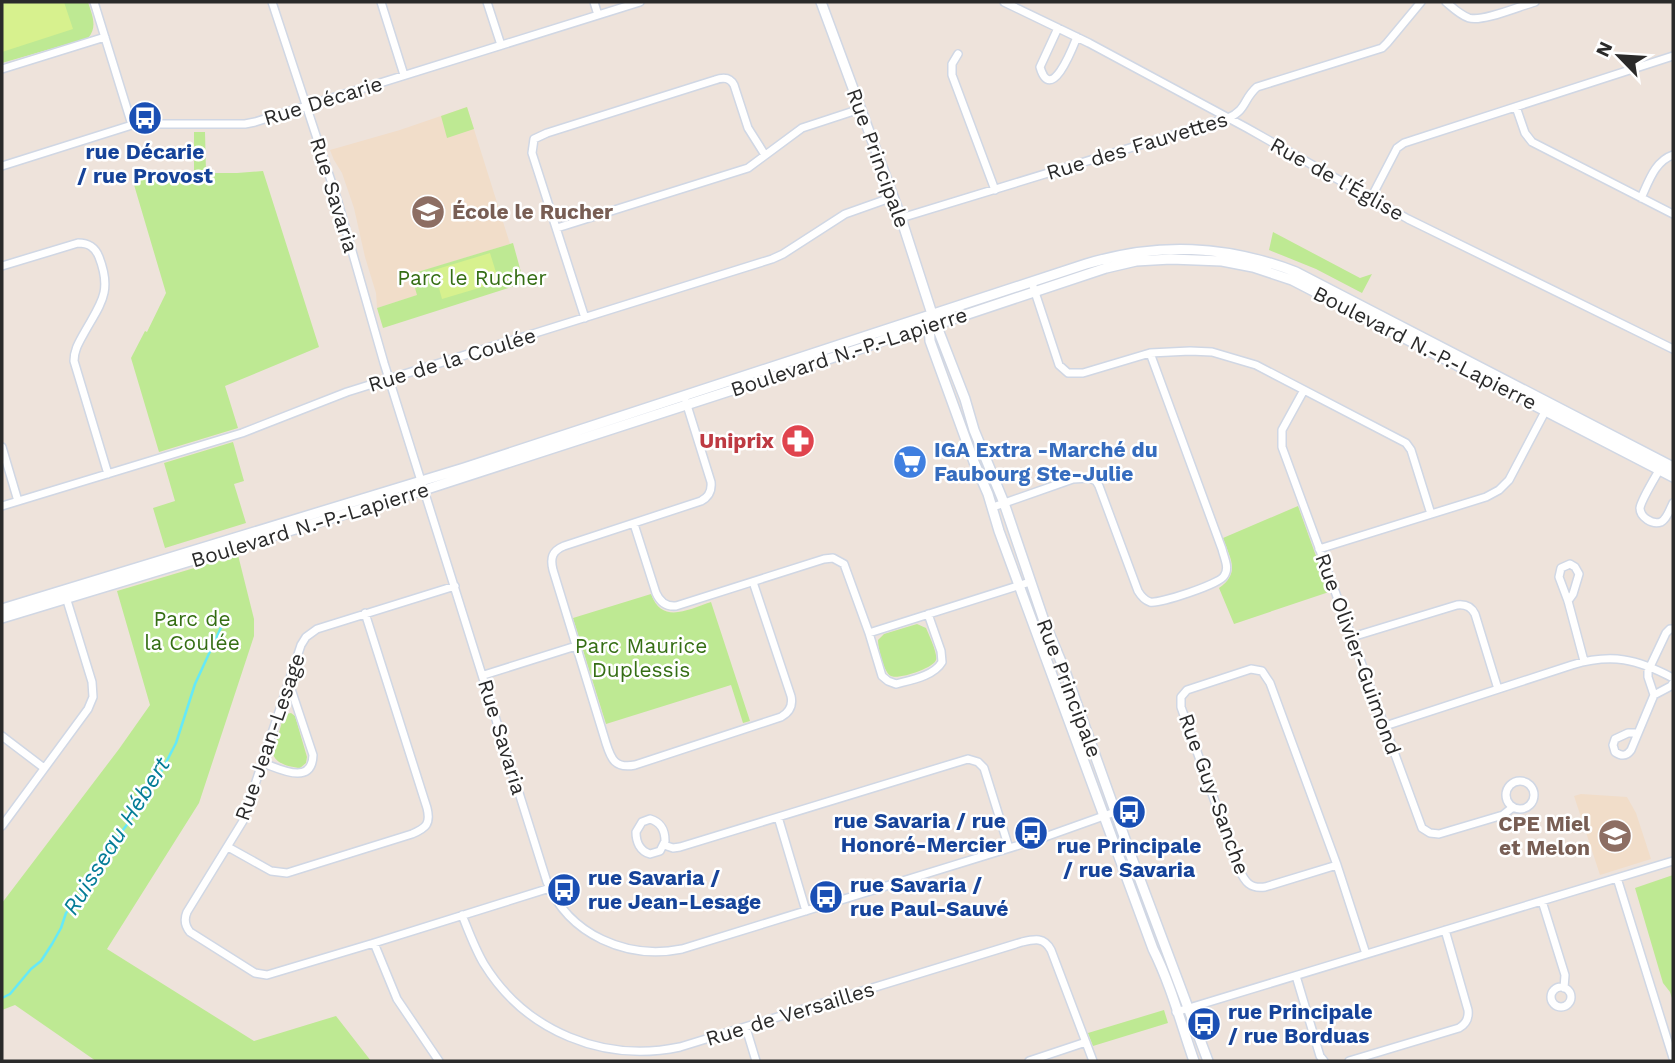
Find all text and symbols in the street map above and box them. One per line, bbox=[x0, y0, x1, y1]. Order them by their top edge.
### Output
north arrow bbox=[1584, 21, 1654, 91]
text: N bbox=[1591, 38, 1617, 60]
street label: Rue Décarie bbox=[260, 71, 385, 130]
street label: Rue Principale bbox=[842, 85, 915, 231]
bus stop icon: rue Décarie / rue Provost bbox=[126, 99, 164, 137]
street label: Rue des Fauvettes bbox=[1043, 106, 1231, 185]
street label: Rue de l'Église bbox=[1266, 132, 1408, 226]
street label: Rue Savaria bbox=[305, 134, 364, 256]
place label: rue Décarie / rue Provost bbox=[77, 139, 213, 188]
school or university icon: École le Rucher bbox=[409, 193, 447, 231]
place label: École le Rucher bbox=[452, 199, 613, 224]
park label: Parc le Rucher bbox=[397, 265, 547, 290]
street label: Boulevard N.-P.-Lapierre bbox=[1309, 280, 1541, 415]
street label: Boulevard N.-P.-Lapierre bbox=[727, 301, 970, 402]
street label: Rue de la Coulée bbox=[365, 322, 539, 397]
pharmacy icon: Uniprix bbox=[779, 422, 817, 460]
place label: Uniprix bbox=[699, 428, 775, 453]
place label: IGA Extra -Marché du Faubourg Ste-Julie bbox=[934, 437, 1158, 486]
supermarket icon: IGA Extra -Marché du Faubourg Ste-Julie bbox=[891, 443, 929, 481]
street label: Boulevard N.-P.-Lapierre bbox=[188, 476, 432, 573]
street label: Rue Olivier-Guimond bbox=[1310, 550, 1407, 758]
park label: Parc de la Coulée bbox=[144, 606, 240, 655]
street label: Rue Principale bbox=[1031, 615, 1107, 761]
park label: Parc Maurice Duplessis bbox=[575, 633, 707, 682]
street label: Rue Jean-Lesage bbox=[229, 650, 310, 824]
street label: Rue Savaria bbox=[473, 676, 532, 798]
street label: Rue Guy-Sanche bbox=[1174, 710, 1255, 878]
water label: Ruisseau Hébert bbox=[57, 752, 176, 920]
bus stop icon: rue Principale / rue Savaria bbox=[1110, 793, 1148, 831]
place label: rue Savaria / rue Honoré-Mercier bbox=[834, 808, 1006, 857]
place label: CPE Miel et Melon bbox=[1498, 811, 1590, 860]
bus stop icon: rue Savaria / rue Honoré-Mercier bbox=[1012, 814, 1050, 852]
school or university icon: CPE Miel et Melon bbox=[1596, 817, 1634, 855]
place label: rue Principale / rue Savaria bbox=[1057, 833, 1201, 882]
place label: rue Savaria / rue Jean-Lesage bbox=[588, 865, 761, 914]
bus stop icon: rue Savaria / rue Jean-Lesage bbox=[545, 871, 583, 909]
place label: rue Savaria / rue Paul-Sauvé bbox=[850, 872, 1008, 921]
bus stop icon: rue Savaria / rue Paul-Sauvé bbox=[807, 878, 845, 916]
street label: Rue de Versailles bbox=[702, 976, 877, 1051]
place label: rue Principale / rue Borduas bbox=[1228, 999, 1373, 1048]
bus stop icon: rue Principale / rue Borduas bbox=[1185, 1005, 1223, 1043]

